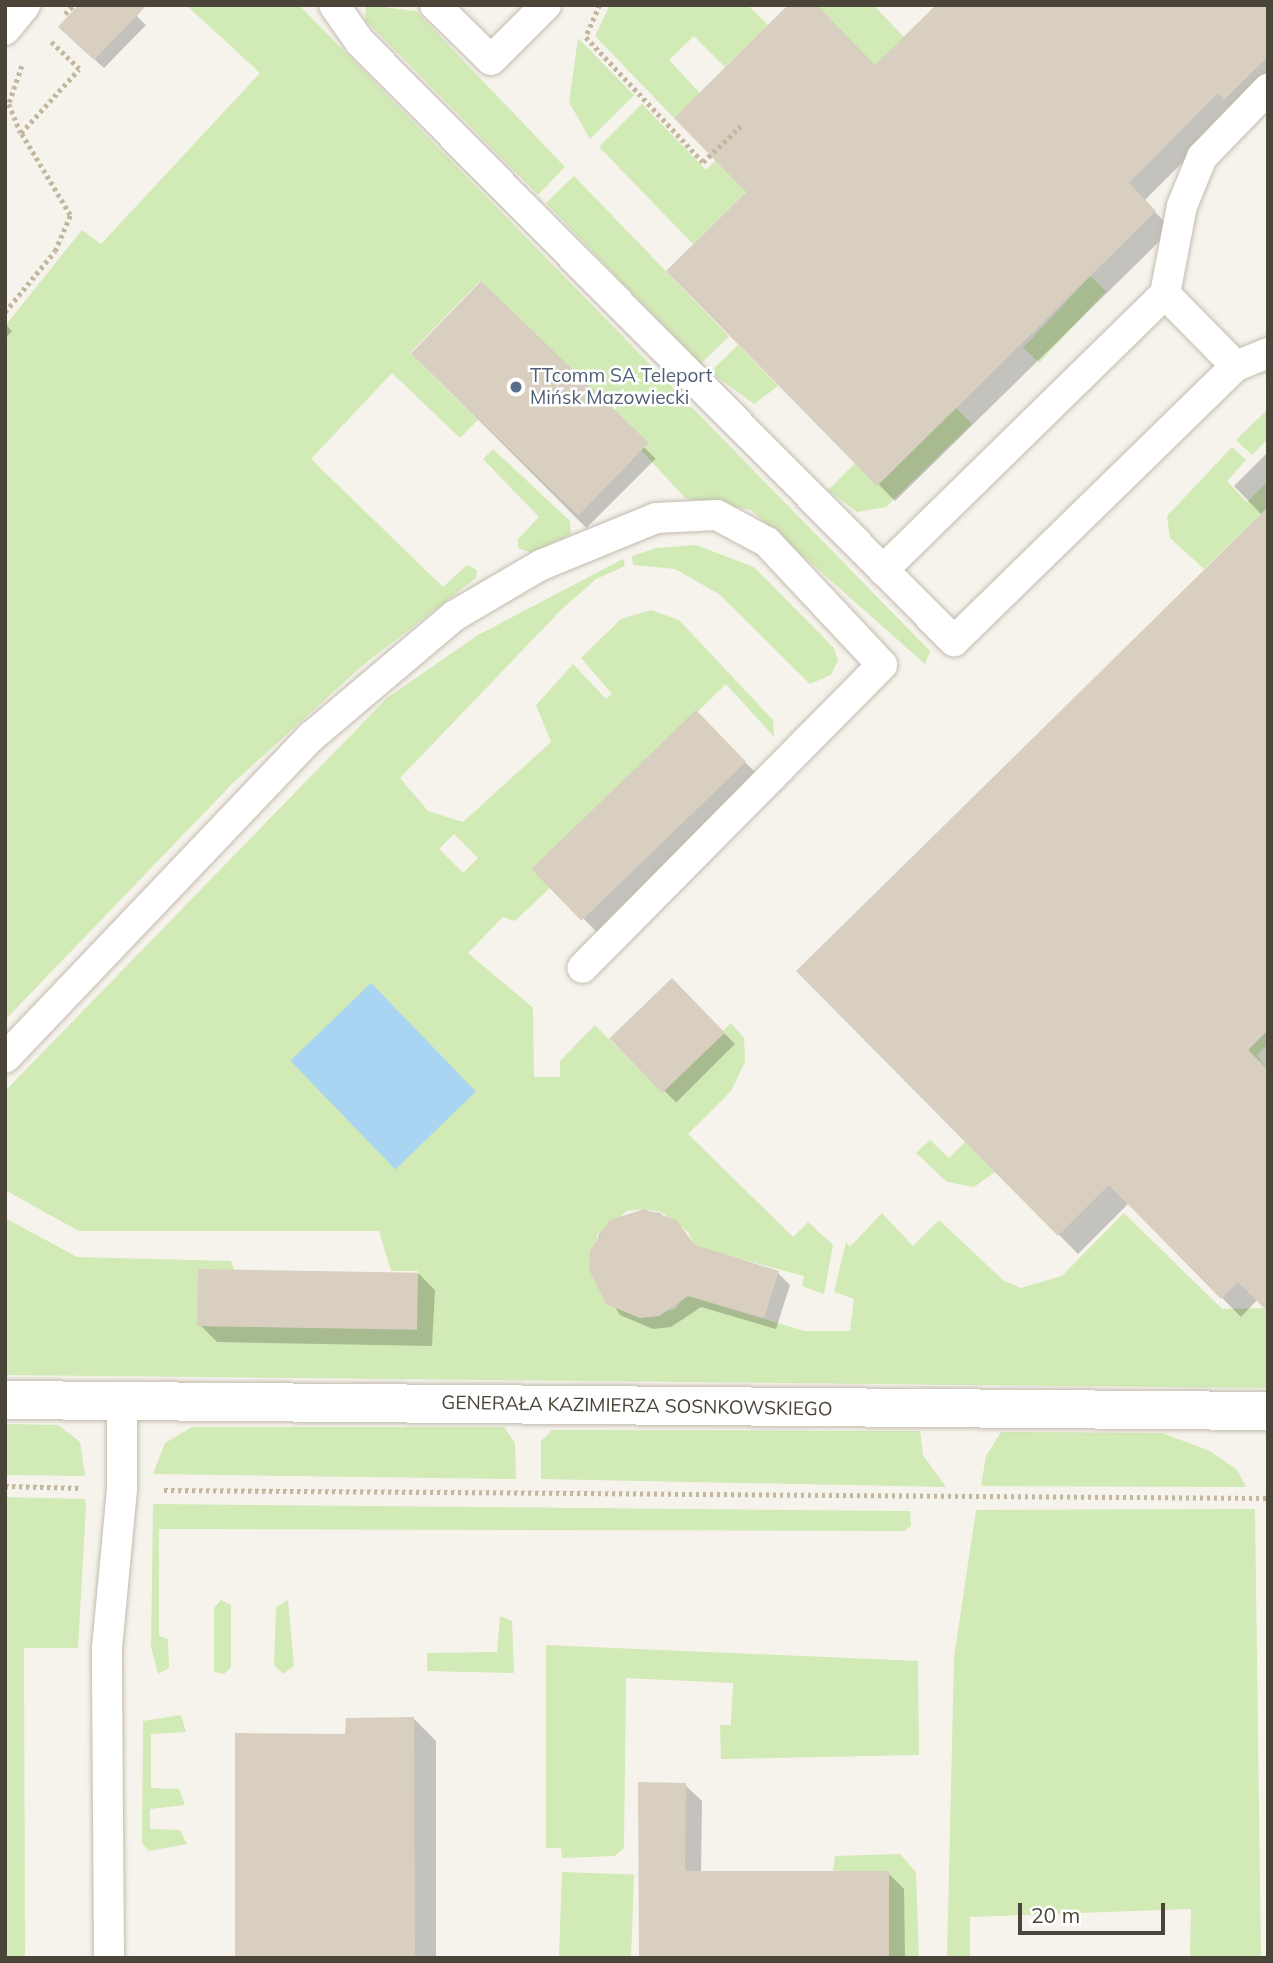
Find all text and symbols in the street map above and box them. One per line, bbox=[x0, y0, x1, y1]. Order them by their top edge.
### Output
place label: TTcomm SA Teleport Mińsk Mazowiecki bbox=[530, 365, 712, 409]
marker: TTcomm SA Teleport Mińsk Mazowiecki bbox=[508, 379, 524, 395]
street label: GENERAŁA KAZIMIERZA SOSNKOWSKIEGO bbox=[441, 1391, 833, 1421]
scale bar bbox=[1021, 1890, 1168, 1934]
text: 20 m bbox=[1031, 1902, 1080, 1928]

